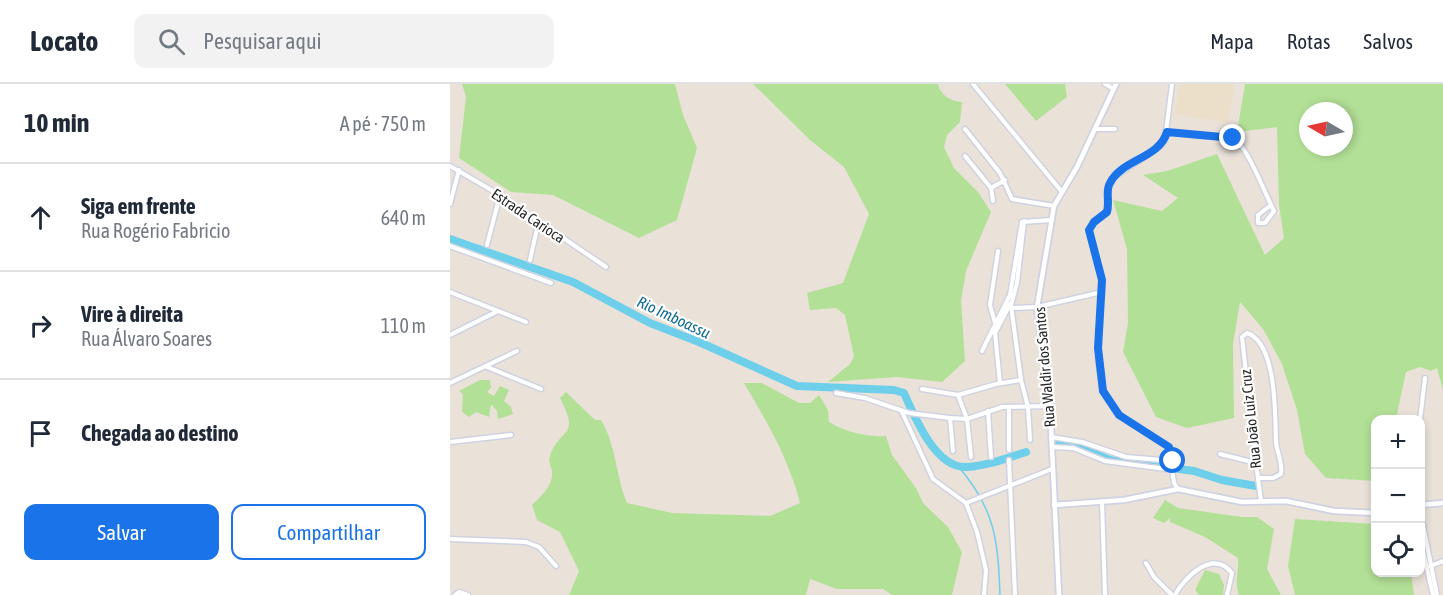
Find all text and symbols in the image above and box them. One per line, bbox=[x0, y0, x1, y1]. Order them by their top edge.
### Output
search box bbox=[134, 14, 554, 68]
text: Locato bbox=[30, 25, 98, 57]
icon: search bbox=[155, 25, 188, 58]
text: Pesquisar aqui bbox=[203, 28, 322, 54]
text: Mapa bbox=[1210, 29, 1254, 53]
text: Rotas bbox=[1287, 29, 1330, 53]
text: Salvos bbox=[1363, 29, 1413, 53]
north arrow bbox=[1299, 102, 1353, 156]
text: 10 min bbox=[24, 108, 89, 138]
text: A pé · 750 m bbox=[340, 112, 426, 135]
route end bbox=[1219, 124, 1245, 150]
street label: Estrada Carioca bbox=[489, 185, 568, 246]
text: Siga em frente bbox=[81, 193, 196, 219]
icon: ahead bbox=[24, 201, 57, 234]
text: 640 m bbox=[381, 206, 426, 229]
text: Rua Rogério Fabricio bbox=[81, 219, 230, 242]
water label: Rio Imboassu bbox=[635, 292, 714, 342]
text: Vire à direita bbox=[81, 301, 183, 327]
street label: Rua Waldir dos Santos bbox=[1031, 306, 1058, 428]
icon: right bbox=[24, 309, 57, 342]
text: 110 m bbox=[381, 314, 426, 337]
text: Rua Álvaro Soares bbox=[81, 327, 212, 350]
street label: Rua João Luiz Cruz bbox=[1237, 368, 1264, 469]
map controls bbox=[1371, 415, 1425, 577]
button: + bbox=[1371, 415, 1425, 469]
icon: arrive bbox=[24, 417, 57, 450]
text: Chegada ao destino bbox=[81, 420, 239, 446]
route start bbox=[1159, 447, 1185, 473]
button: − bbox=[1371, 469, 1425, 523]
button: Salvar bbox=[24, 504, 219, 560]
button: Compartilhar bbox=[231, 504, 426, 560]
button: locate bbox=[1371, 523, 1425, 577]

